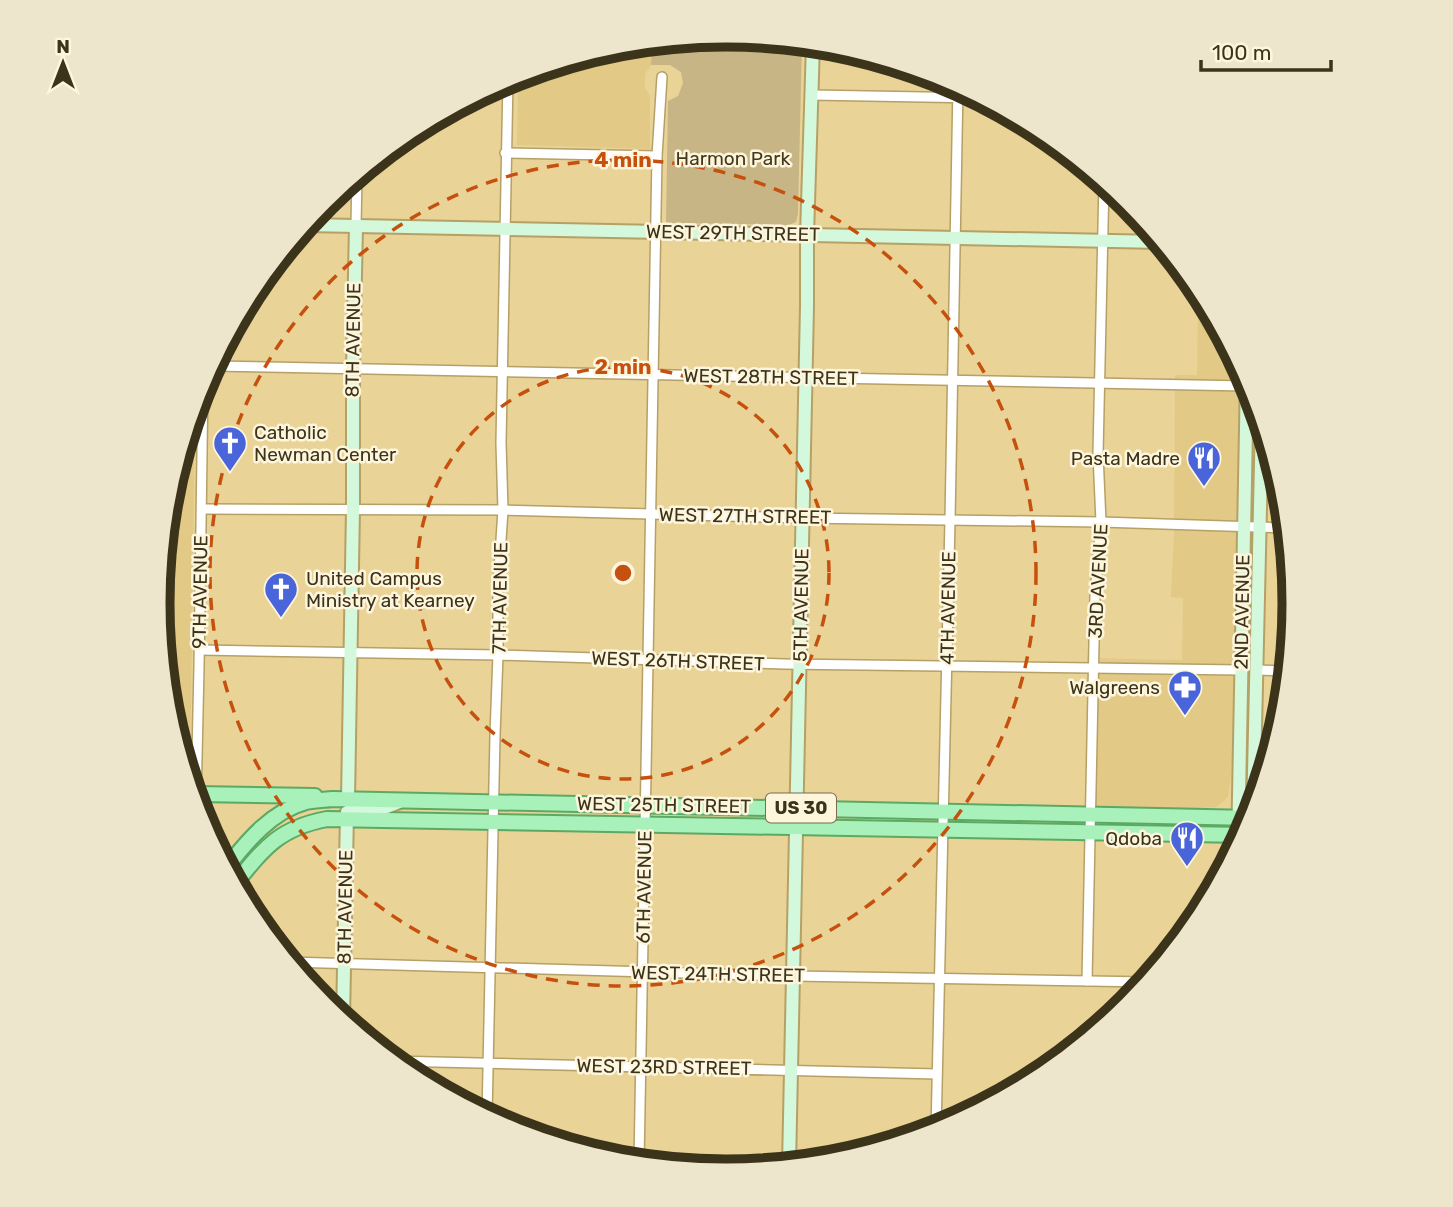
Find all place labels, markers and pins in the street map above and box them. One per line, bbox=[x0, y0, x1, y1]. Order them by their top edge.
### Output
place label: Catholic Newman Center bbox=[254, 421, 397, 466]
church icon: Catholic Newman Center bbox=[211, 424, 249, 473]
restaurant icon: Pasta Madre bbox=[1185, 439, 1223, 488]
place label: Pasta Madre bbox=[1071, 447, 1180, 470]
centre of rings bbox=[611, 561, 635, 585]
place label: United Campus Ministry at Kearney bbox=[306, 567, 475, 612]
church icon: United Campus Ministry at Kearney bbox=[262, 570, 300, 619]
pharmacy icon: Walgreens bbox=[1166, 668, 1204, 717]
place label: Walgreens bbox=[1069, 676, 1160, 699]
restaurant icon: Qdoba bbox=[1168, 819, 1206, 868]
place label: Qdoba bbox=[1105, 827, 1162, 850]

